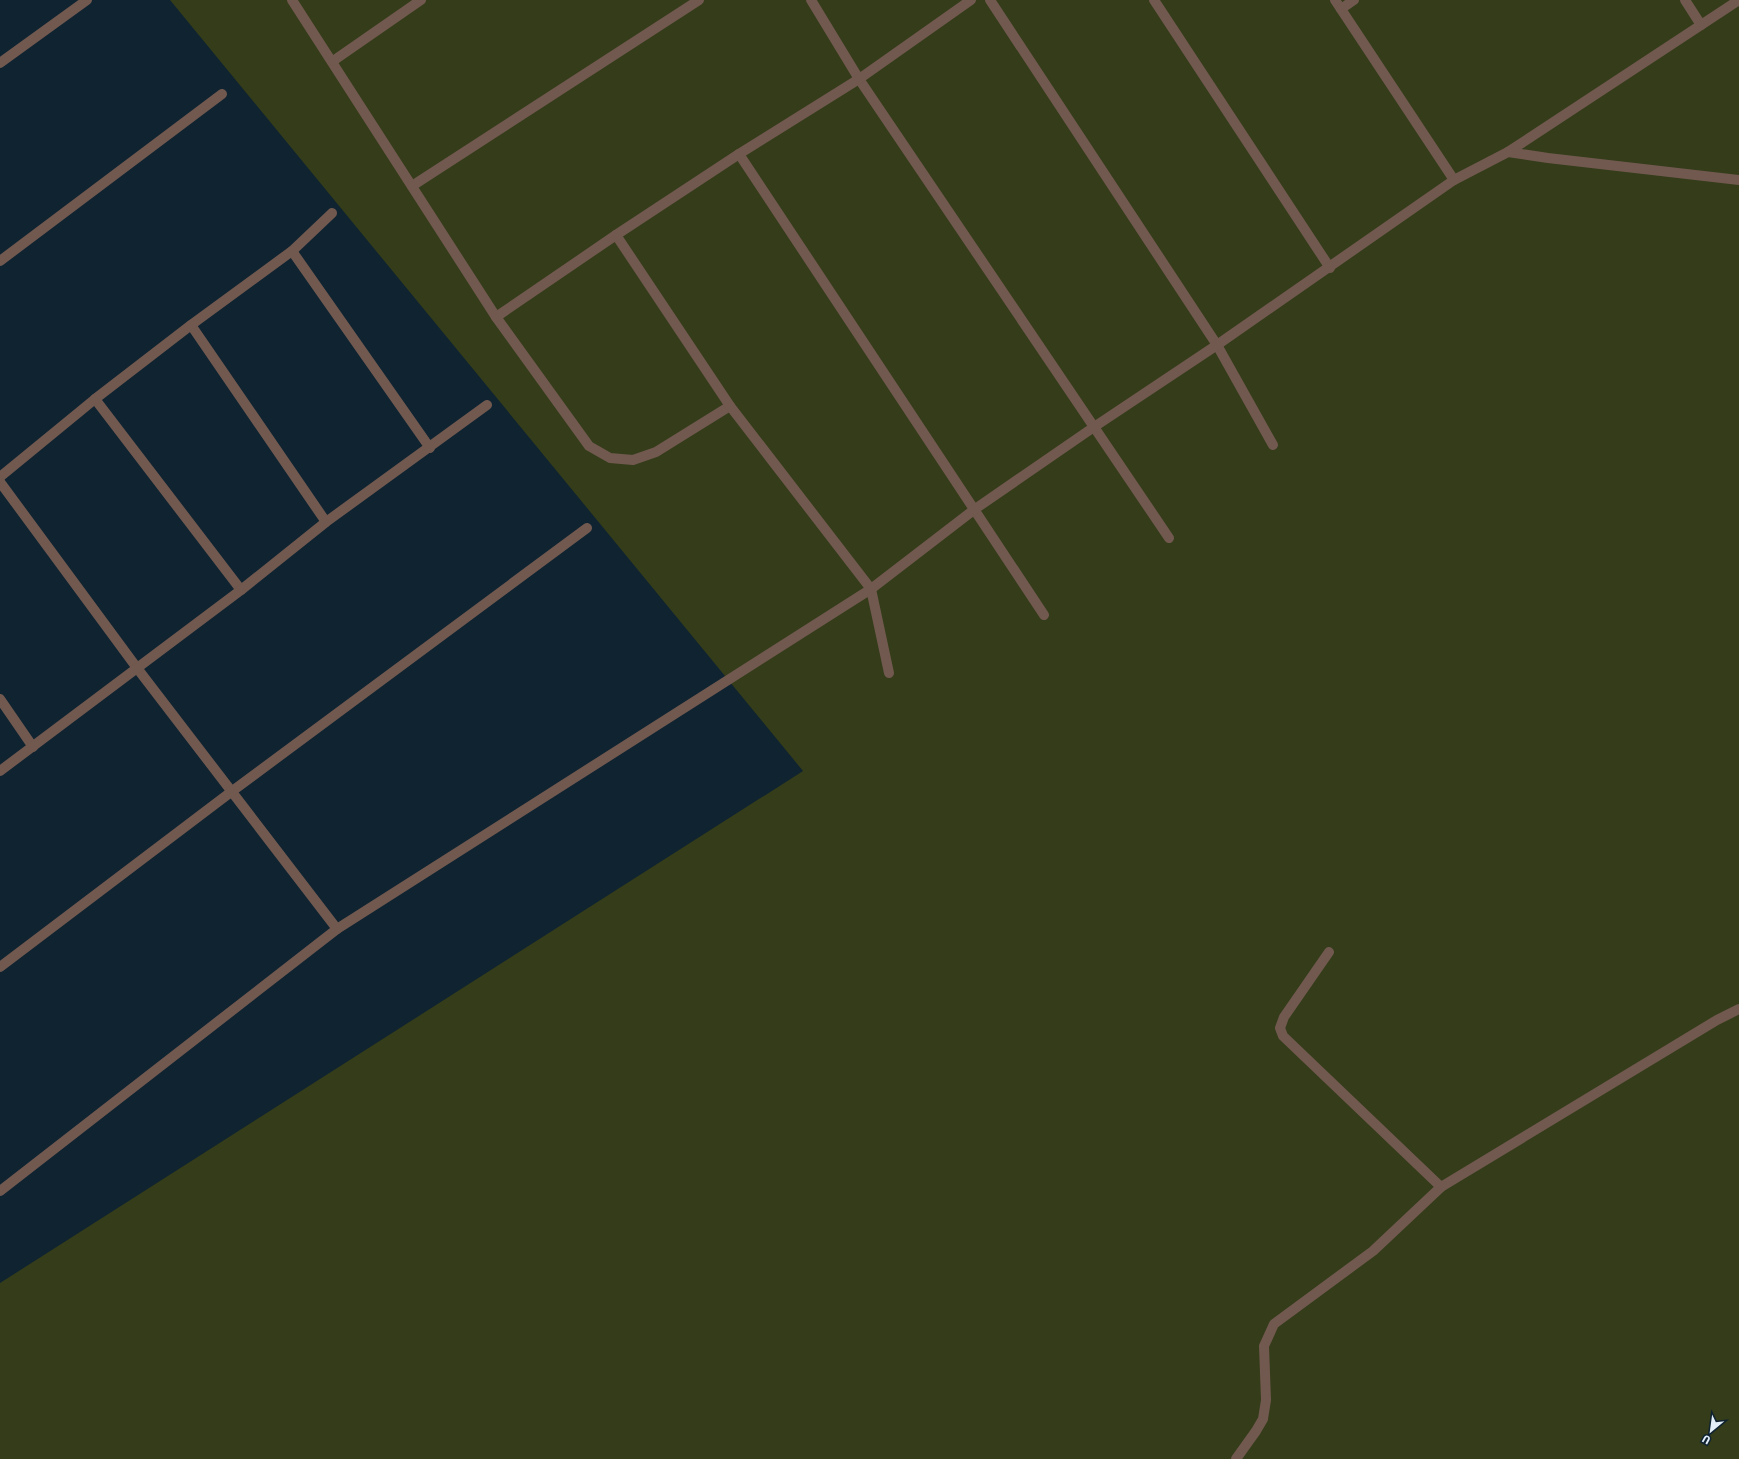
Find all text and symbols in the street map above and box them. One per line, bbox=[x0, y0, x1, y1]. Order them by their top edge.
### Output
north arrow bbox=[1691, 1411, 1731, 1451]
text: U bbox=[1700, 1432, 1713, 1447]

